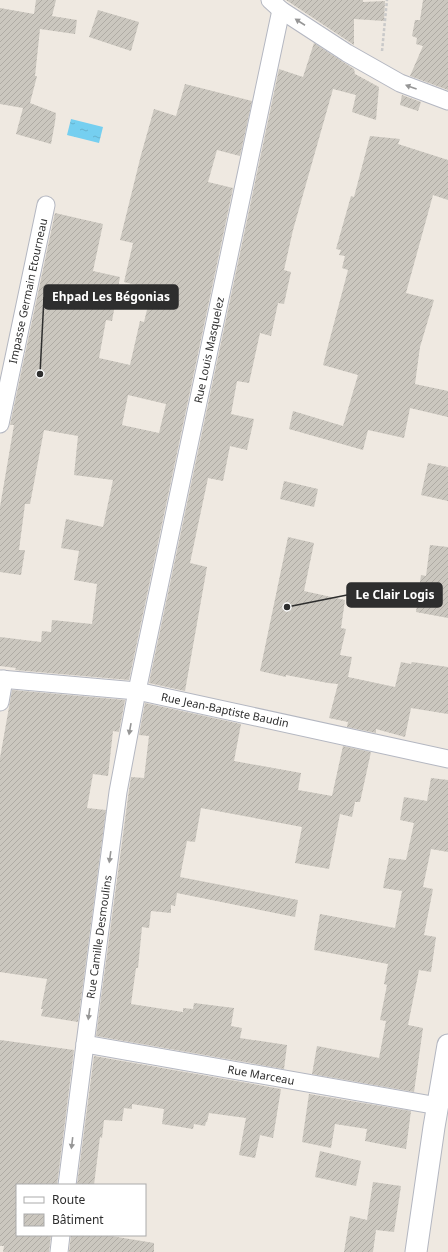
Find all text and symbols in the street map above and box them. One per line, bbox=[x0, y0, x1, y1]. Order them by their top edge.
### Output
one-way arrow bbox=[294, 18, 306, 25]
one-way arrow bbox=[405, 84, 417, 90]
street label: Impasse Germain Etourneau bbox=[5, 217, 50, 365]
callout: Ehpad Les Bégonias bbox=[44, 285, 178, 309]
text: Ehpad Les Bégonias bbox=[52, 288, 170, 305]
street label: Rue Louis Masquelez bbox=[190, 295, 227, 404]
callout: Le Clair Logis bbox=[347, 583, 442, 607]
text: Le Clair Logis bbox=[356, 586, 434, 603]
street label: Rue Jean-Baptiste Baudin bbox=[160, 689, 290, 730]
one-way arrow bbox=[127, 723, 133, 735]
one-way arrow bbox=[106, 851, 113, 864]
street label: Rue Camille Desmoulins bbox=[82, 874, 115, 1000]
one-way arrow bbox=[85, 1008, 92, 1020]
street label: Rue Marceau bbox=[226, 1061, 296, 1088]
one-way arrow bbox=[69, 1137, 75, 1149]
legend bbox=[16, 1184, 146, 1236]
text: Route bbox=[52, 1191, 85, 1208]
text: Bâtiment bbox=[52, 1211, 104, 1228]

